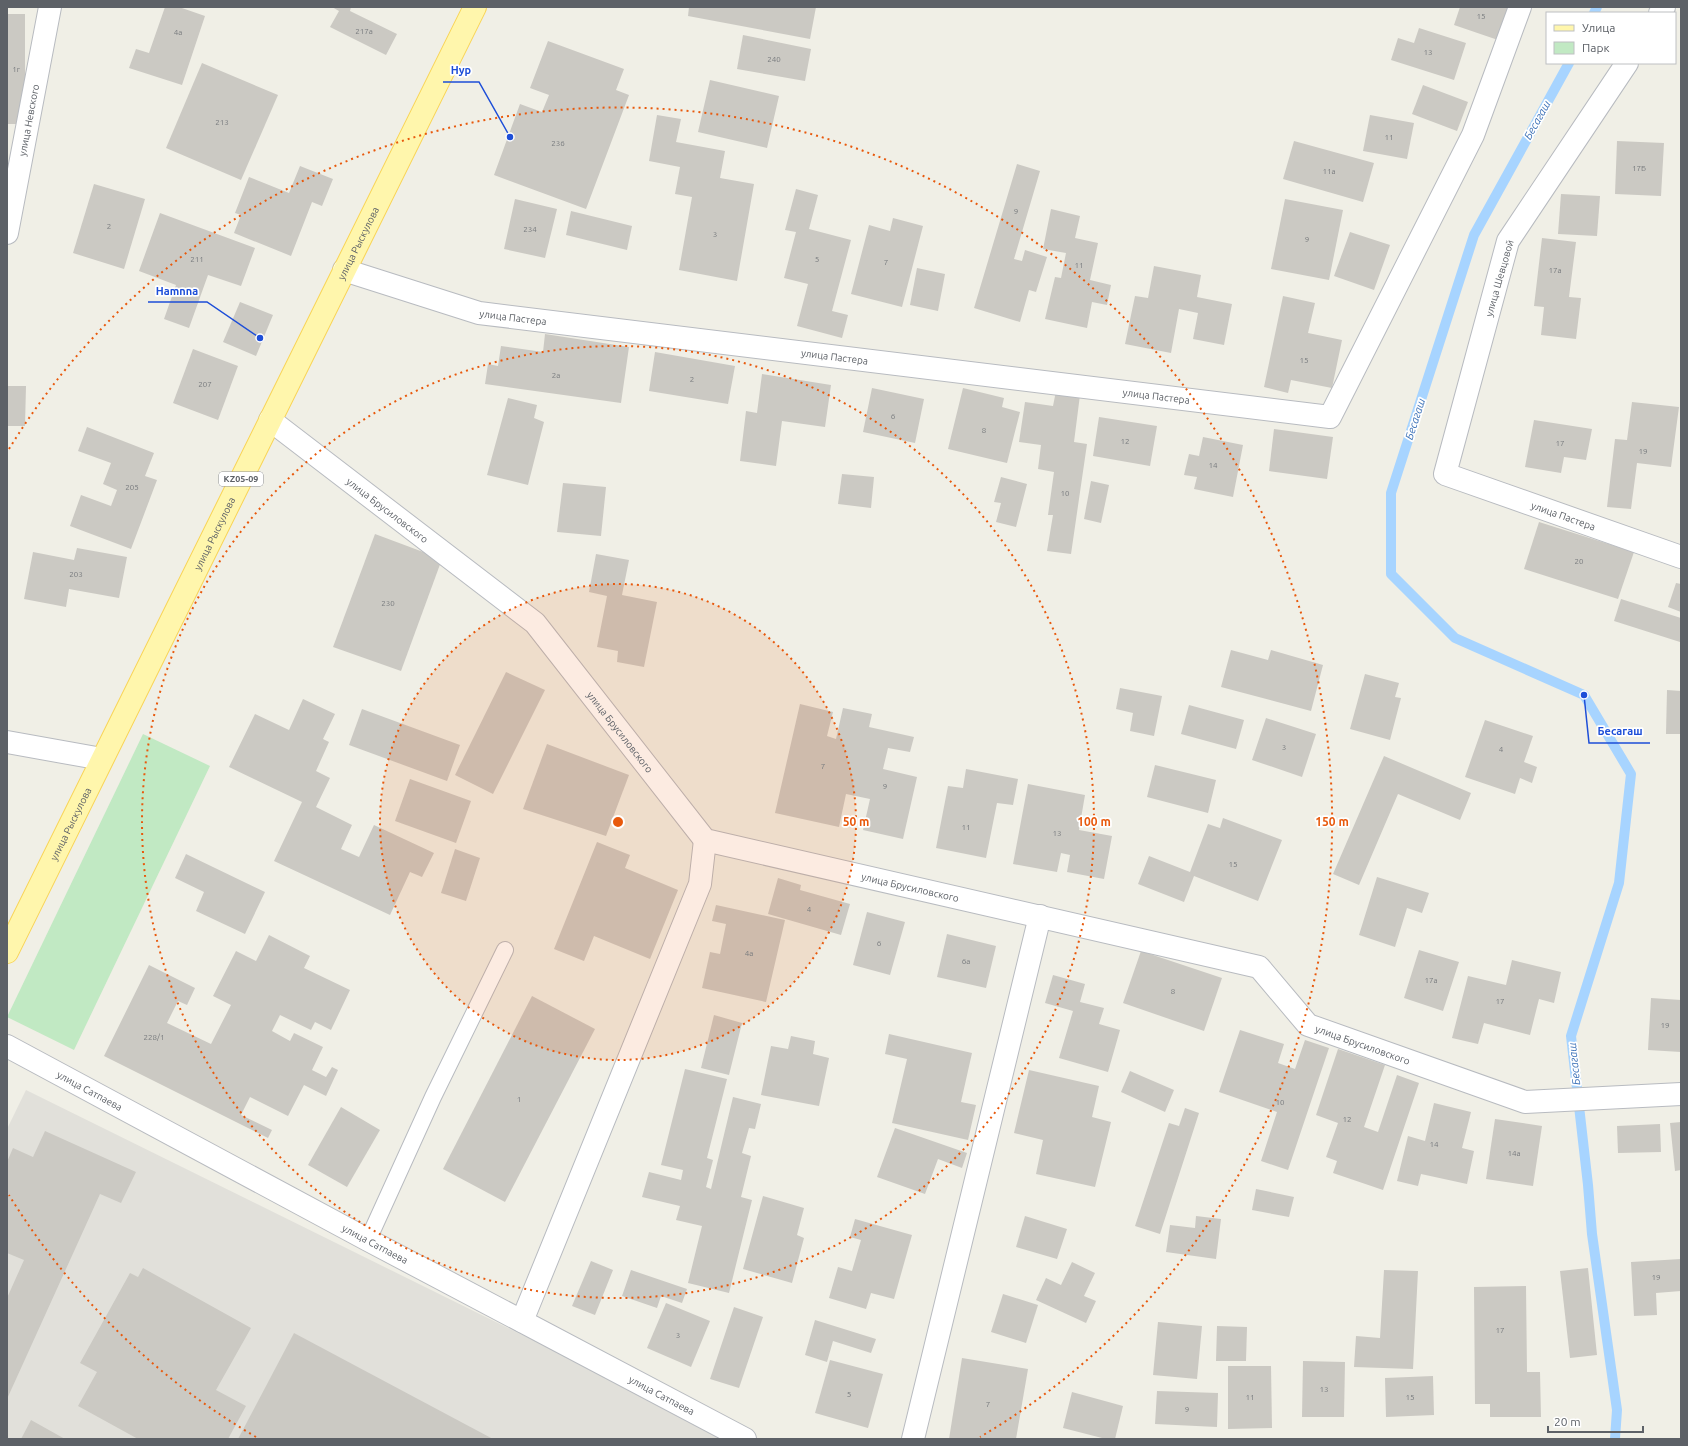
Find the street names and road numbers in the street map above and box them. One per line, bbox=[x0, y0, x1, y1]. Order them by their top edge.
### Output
street label: улица Невского bbox=[17, 83, 41, 157]
street label: улица Рыскулова bbox=[336, 205, 381, 282]
street label: улица Шевцовой bbox=[1483, 238, 1516, 318]
street label: улица Пастера bbox=[479, 308, 547, 327]
street label: улица Пастера bbox=[800, 347, 869, 367]
street label: улица Пастера bbox=[1122, 387, 1190, 406]
road number: KZ05-09 bbox=[219, 472, 263, 486]
street label: улица Брусиловского bbox=[344, 476, 430, 545]
street label: улица Рыскулова bbox=[192, 495, 237, 572]
street label: улица Пастера bbox=[1530, 500, 1597, 533]
street label: улица Брусиловского bbox=[585, 689, 655, 775]
street label: улица Рыскулова bbox=[48, 786, 94, 862]
street label: улица Брусиловского bbox=[860, 871, 960, 904]
street label: улица Брусиловского bbox=[1314, 1023, 1412, 1067]
street label: улица Сатпаева bbox=[55, 1069, 124, 1113]
street label: улица Сатпаева bbox=[340, 1222, 410, 1266]
street label: улица Сатпаева bbox=[627, 1374, 696, 1417]

